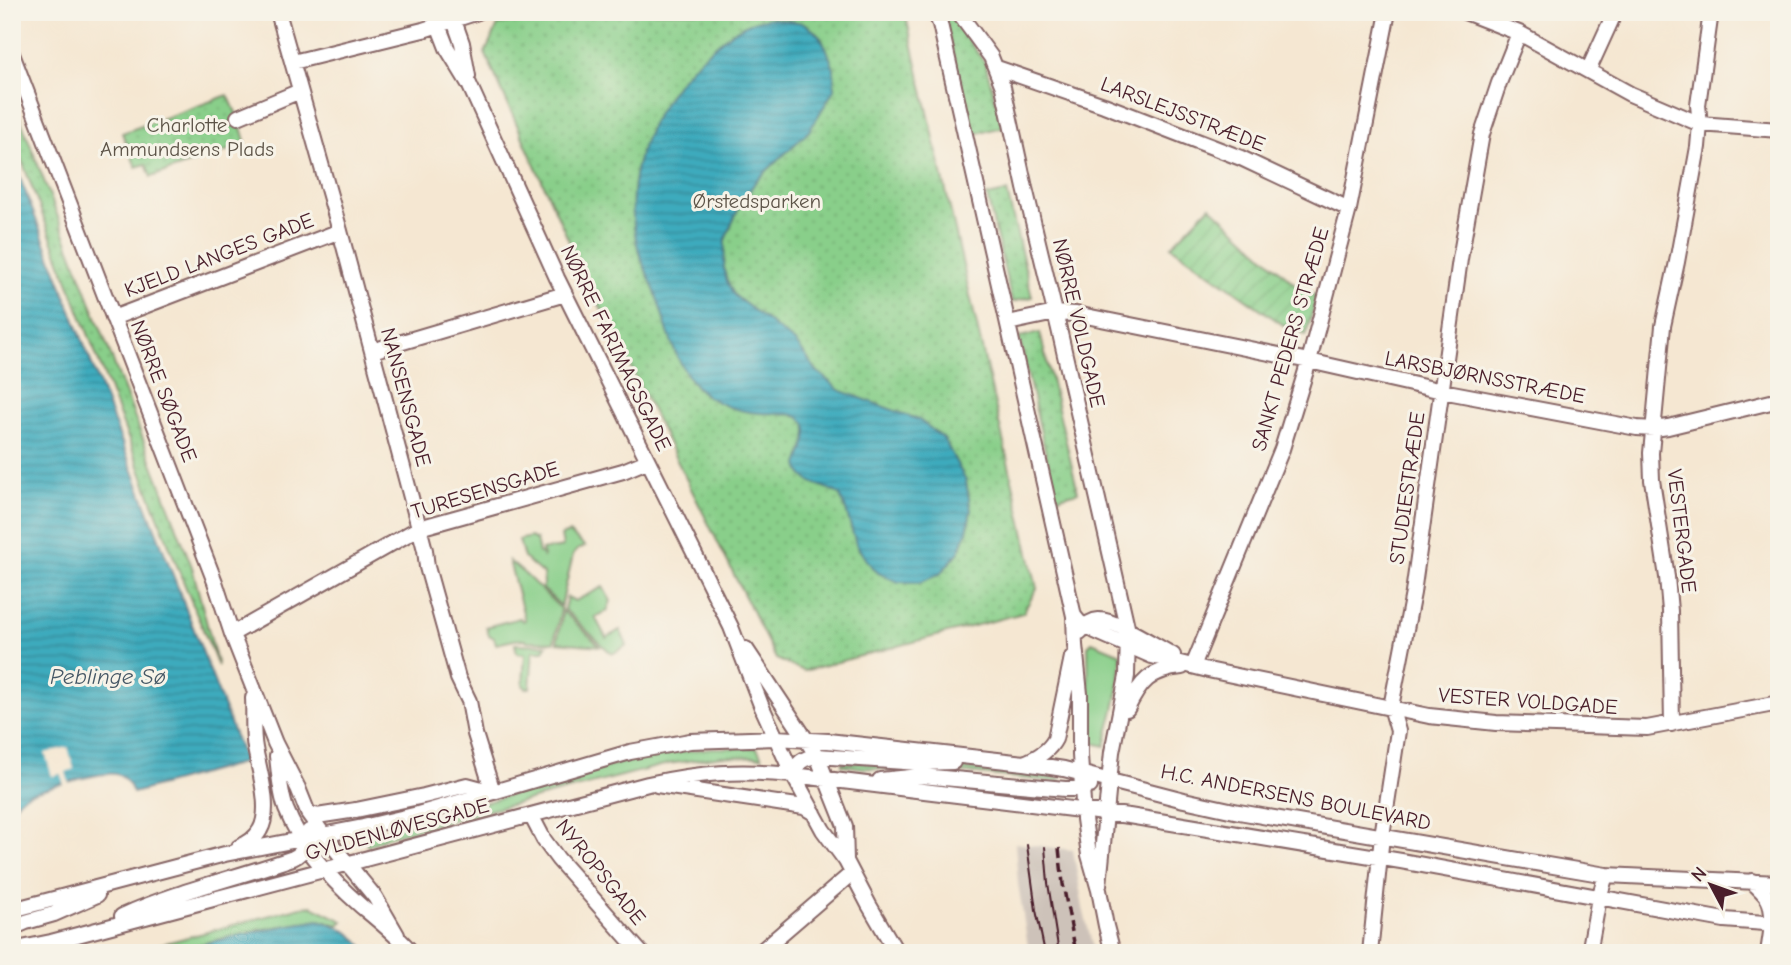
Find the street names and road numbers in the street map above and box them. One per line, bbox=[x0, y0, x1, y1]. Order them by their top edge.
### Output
street label: LARSLEJSSTRÆDE bbox=[1097, 72, 1269, 156]
street label: KJELD LANGES GADE bbox=[121, 208, 317, 302]
street label: SANKT PEDERS STRÆDE bbox=[1247, 224, 1333, 454]
street label: NØRRE VOLDGADE bbox=[1048, 236, 1110, 410]
street label: NØRRE FARIMAGSGADE bbox=[556, 241, 676, 455]
street label: NØRRE SØGADE bbox=[126, 317, 202, 465]
street label: NANSENSGADE bbox=[376, 325, 436, 469]
street label: LARSBJØRNSSTRÆDE bbox=[1383, 346, 1587, 408]
street label: STUDIESTRÆDE bbox=[1384, 410, 1430, 566]
street label: TURESENSGADE bbox=[408, 456, 562, 524]
street label: VESTERGADE bbox=[1662, 468, 1702, 594]
street label: VESTER VOLDGADE bbox=[1438, 683, 1618, 719]
street label: H.C. ANDERSENS BOULEVARD bbox=[1159, 759, 1433, 835]
street label: GYLDENLØVESGADE bbox=[303, 793, 491, 865]
street label: NYROPSGADE bbox=[551, 814, 651, 930]

